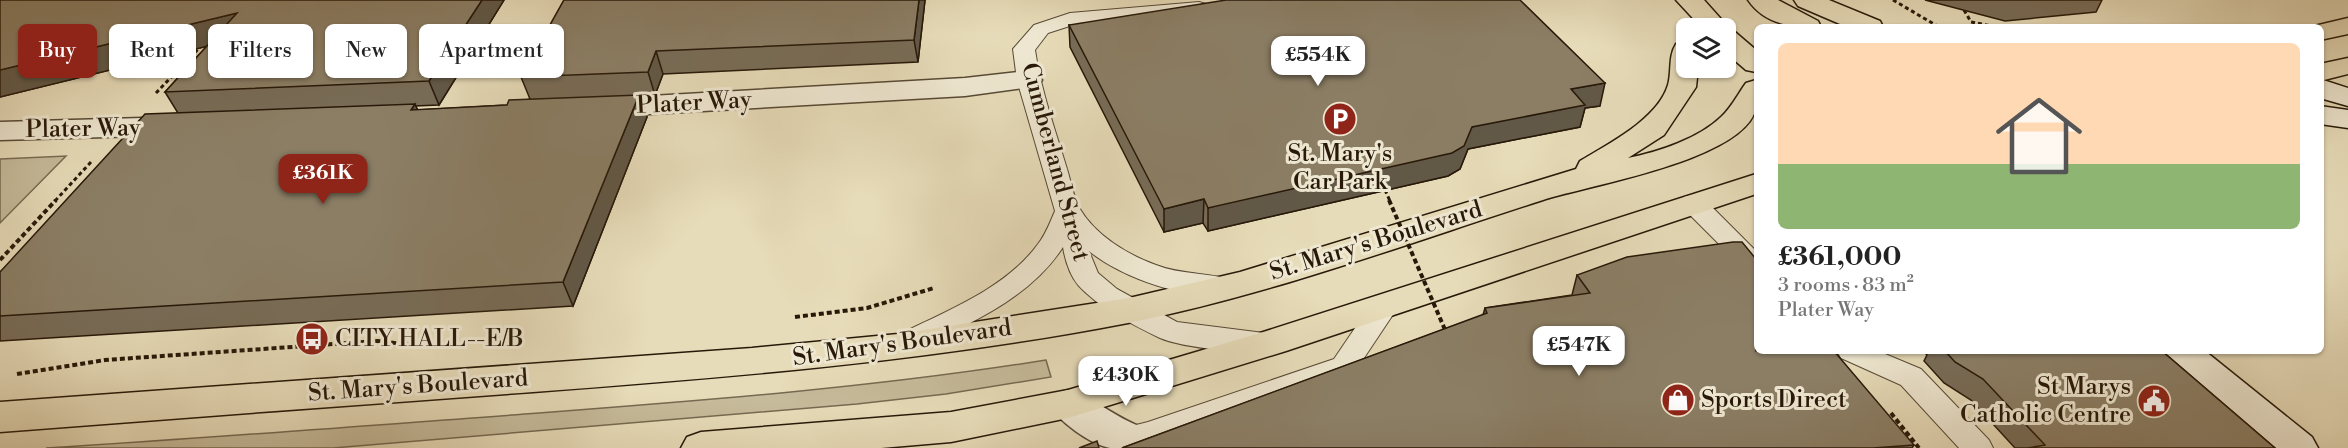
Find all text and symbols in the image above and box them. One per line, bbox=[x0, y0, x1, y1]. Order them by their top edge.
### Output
map controls bbox=[1676, 18, 1736, 78]
button: layers bbox=[1676, 18, 1736, 78]
chip: Buy bbox=[18, 24, 97, 78]
chip: Rent bbox=[109, 24, 196, 78]
chip: Filters bbox=[208, 24, 313, 78]
chip: New bbox=[325, 24, 407, 78]
chip: Apartment bbox=[419, 24, 564, 78]
pin: £554K bbox=[1276, 36, 1360, 87]
text: £554K bbox=[1285, 43, 1351, 68]
street label: Cumberland Street bbox=[1014, 59, 1096, 265]
icon: home bbox=[1985, 82, 2093, 190]
street label: Plater Way bbox=[636, 85, 753, 121]
parking icon: St. Mary's Car Park bbox=[1322, 101, 1358, 137]
street label: Plater Way bbox=[25, 113, 141, 145]
place label: St. Mary's Car Park bbox=[1288, 139, 1392, 197]
pin: £361K bbox=[281, 154, 365, 205]
text: £361K bbox=[292, 161, 354, 186]
street label: St. Mary's Boulevard bbox=[1266, 194, 1486, 288]
text: £361,000 bbox=[1778, 241, 1901, 273]
text: 3 rooms · 83 m² bbox=[1778, 273, 1914, 298]
text: Plater Way bbox=[1778, 298, 1874, 323]
street label: St. Mary's Boulevard bbox=[791, 313, 1014, 373]
bus stop icon: CITY HALL--E/B bbox=[294, 321, 330, 357]
place label: CITY HALL--E/B bbox=[335, 324, 524, 354]
pin: £547K bbox=[1537, 326, 1621, 377]
text: £547K bbox=[1547, 333, 1611, 358]
pin: £430K bbox=[1084, 356, 1168, 407]
street label: St. Mary's Boulevard bbox=[307, 363, 529, 409]
text: £430K bbox=[1092, 363, 1160, 388]
place label: St Marys Catholic Centre bbox=[1960, 372, 2131, 430]
shop icon: Sports Direct bbox=[1660, 382, 1696, 418]
public building icon: St Marys Catholic Centre bbox=[2136, 383, 2172, 419]
place label: Sports Direct bbox=[1701, 385, 1847, 415]

